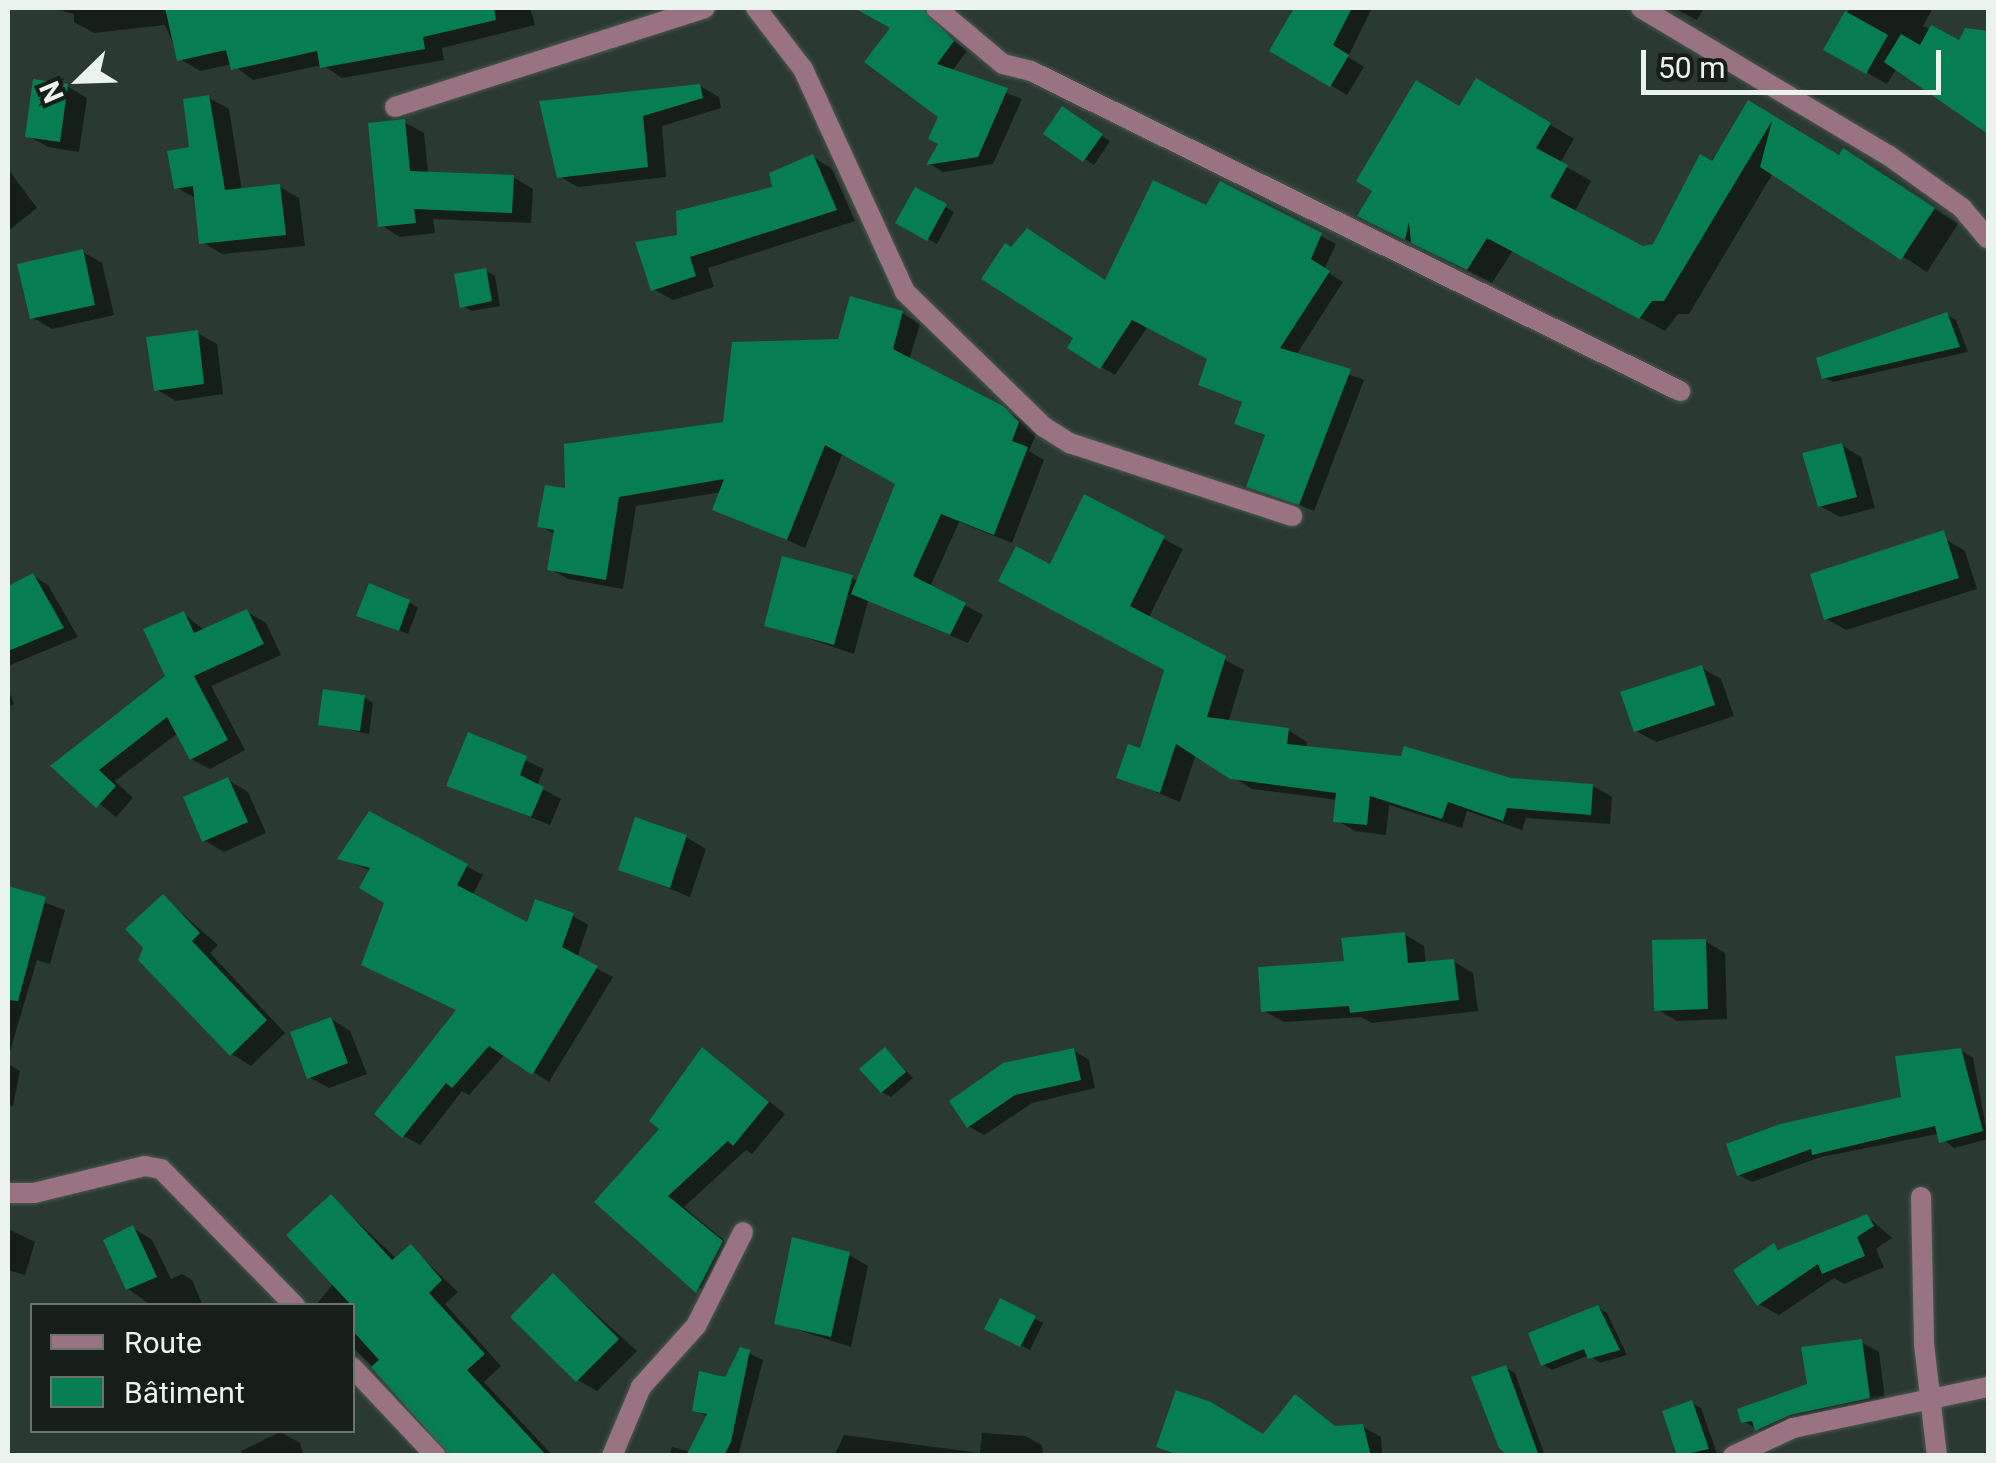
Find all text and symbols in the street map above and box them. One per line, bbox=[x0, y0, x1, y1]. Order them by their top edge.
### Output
north arrow bbox=[30, 30, 130, 130]
scale bar bbox=[1646, 30, 1946, 92]
text: 50 m bbox=[1658, 50, 1725, 85]
text: N bbox=[33, 76, 71, 107]
legend bbox=[30, 1303, 355, 1433]
text: Route bbox=[124, 1325, 202, 1360]
text: Bâtiment bbox=[124, 1375, 245, 1410]

